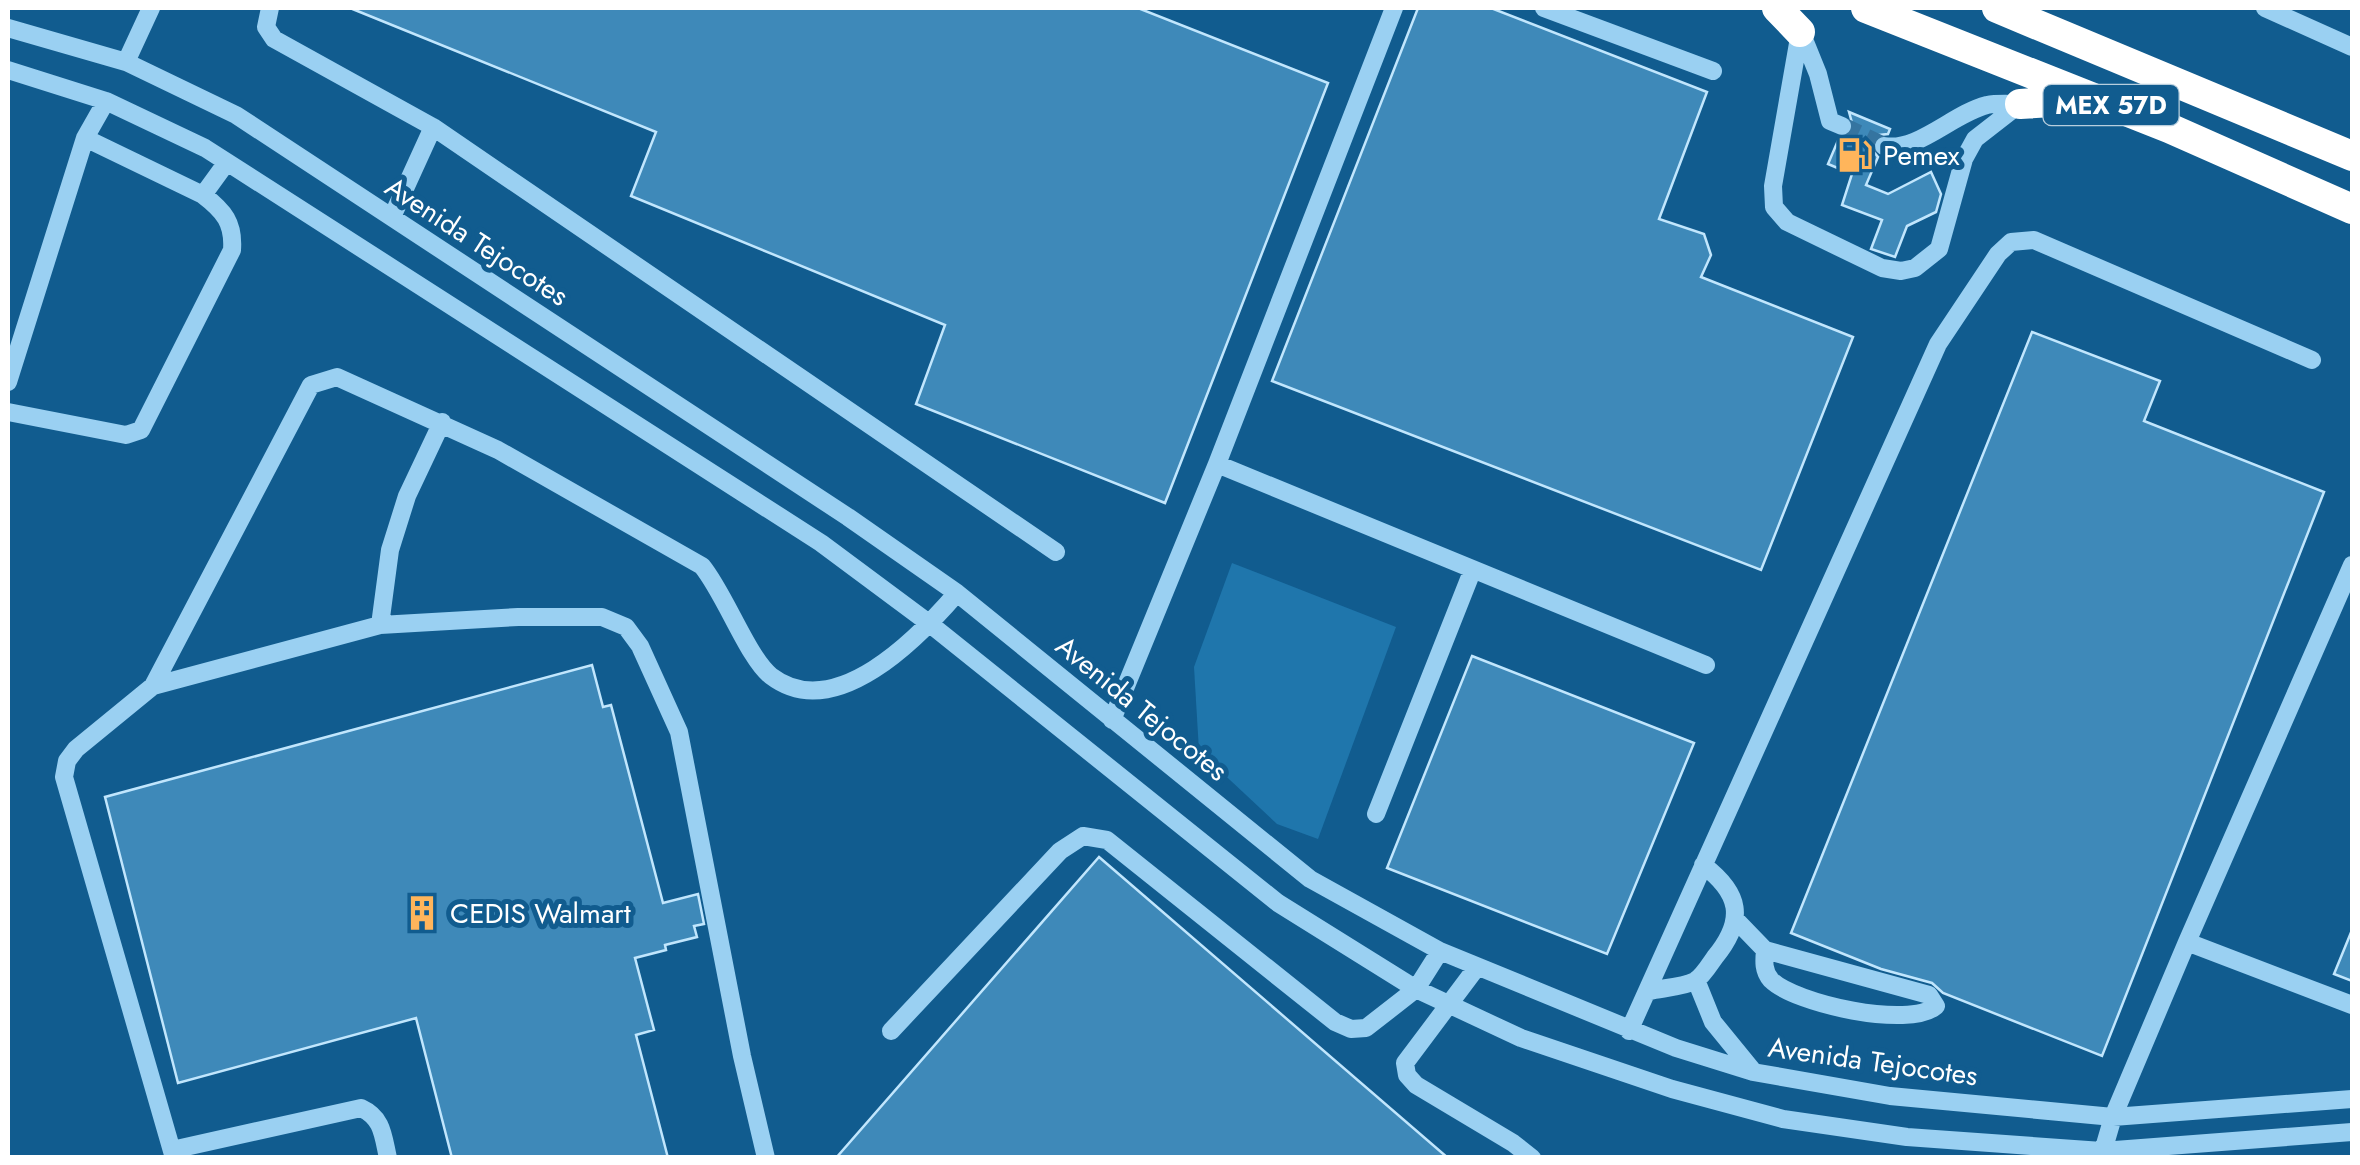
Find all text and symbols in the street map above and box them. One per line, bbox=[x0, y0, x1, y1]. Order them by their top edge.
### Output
road number: MEX 57D bbox=[2044, 85, 2178, 125]
place label: Pemex bbox=[1883, 135, 1960, 176]
fuel station icon: Pemex bbox=[1836, 136, 1874, 174]
street label: Avenida Tejocotes bbox=[377, 167, 576, 316]
street label: Avenida Tejocotes bbox=[1047, 626, 1237, 791]
place label: CEDIS Walmart bbox=[450, 893, 631, 934]
building icon: CEDIS Walmart bbox=[403, 894, 441, 932]
street label: Avenida Tejocotes bbox=[1765, 1026, 1980, 1096]

